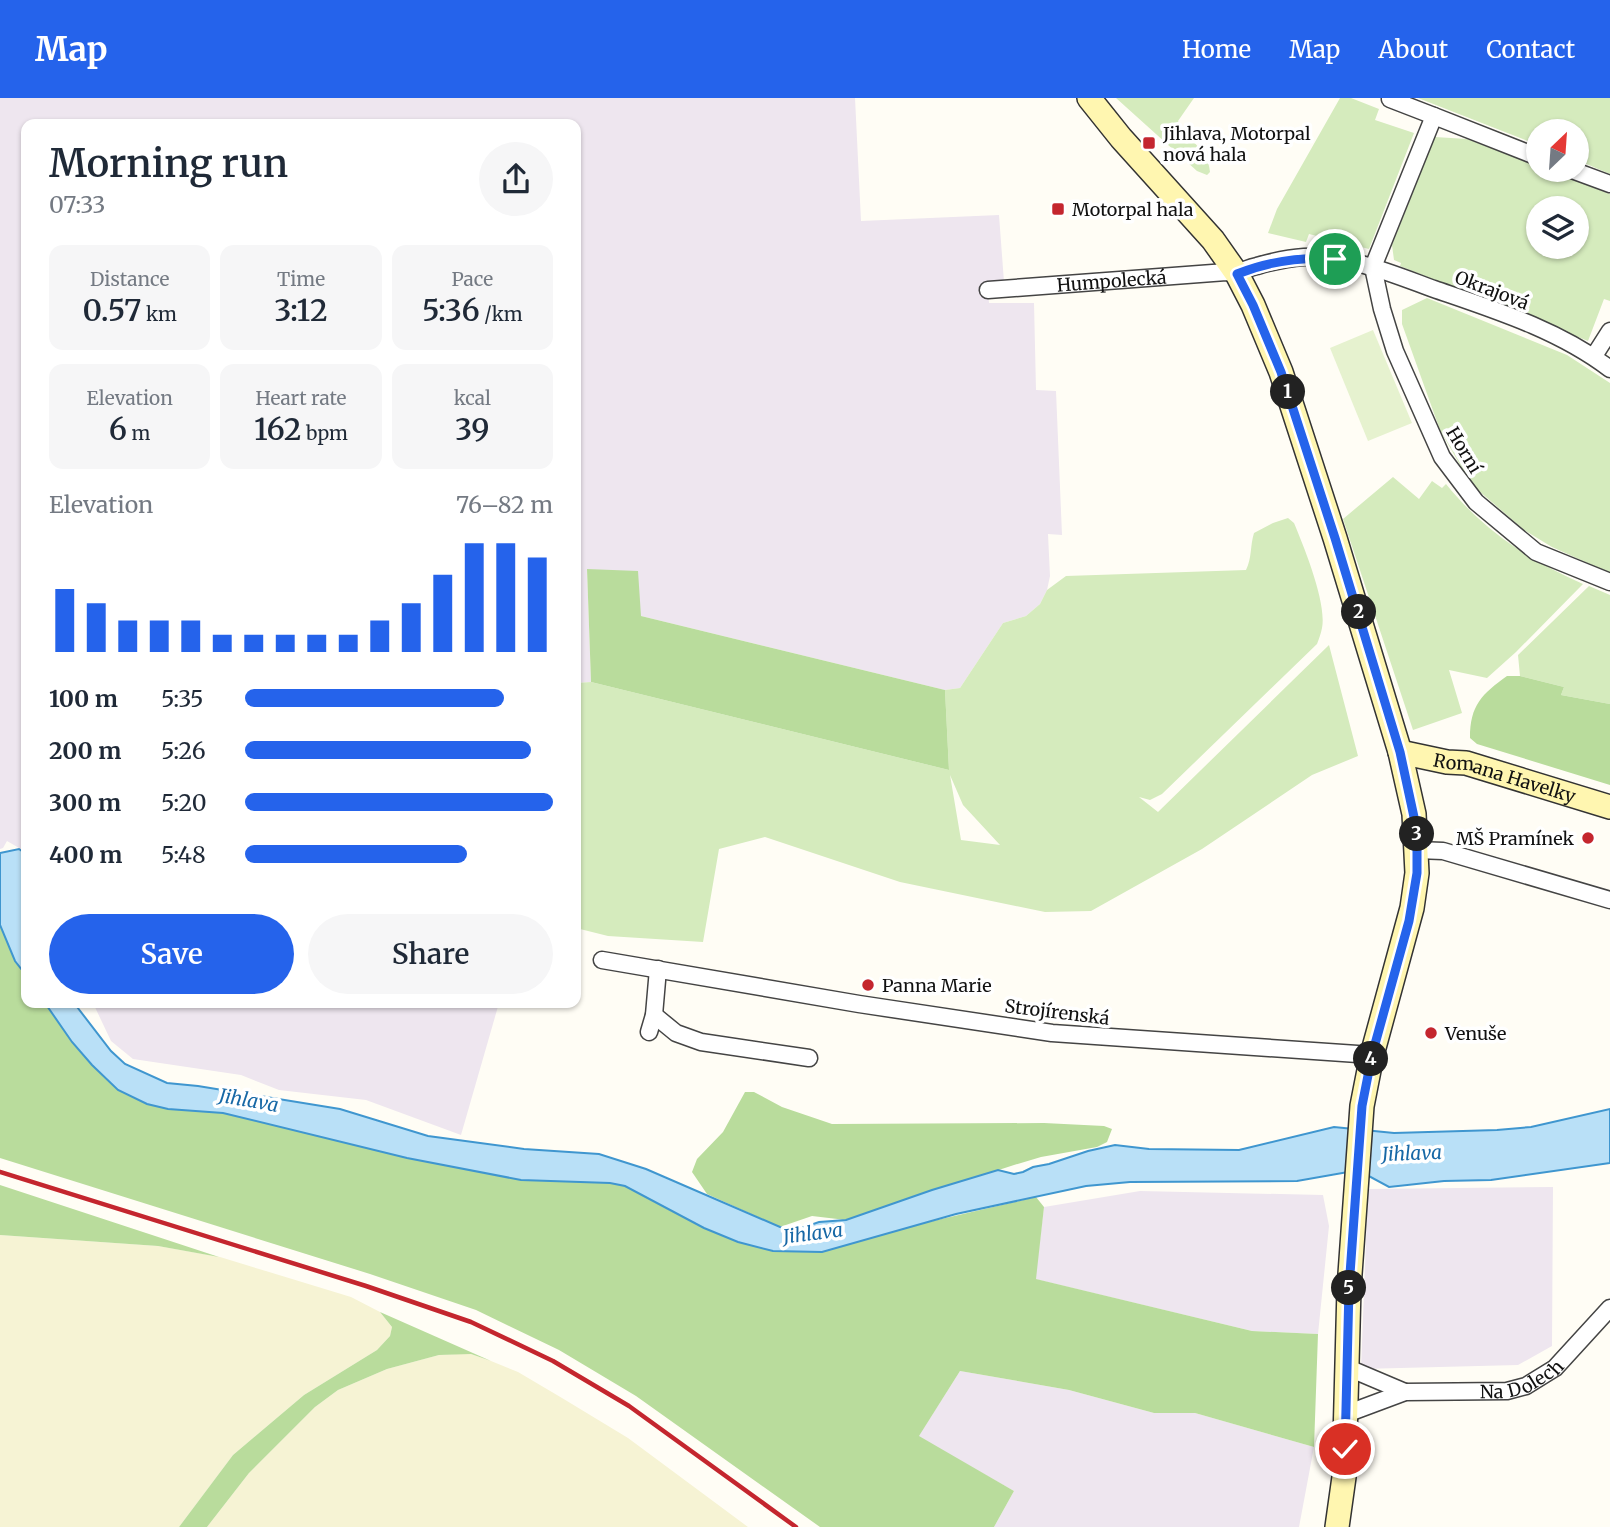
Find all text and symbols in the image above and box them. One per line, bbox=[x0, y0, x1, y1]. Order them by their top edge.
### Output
text: Map bbox=[35, 29, 108, 70]
text: Home bbox=[1182, 34, 1251, 65]
text: Map bbox=[1289, 34, 1340, 65]
text: About bbox=[1378, 34, 1448, 65]
text: Contact bbox=[1486, 34, 1575, 65]
north arrow bbox=[1526, 119, 1589, 182]
map controls bbox=[1526, 119, 1589, 259]
place label: Jihlava, Motorpal nová hala bbox=[1162, 122, 1311, 166]
marker: Jihlava, Motorpal nová hala bbox=[1141, 135, 1157, 151]
text: Morning run bbox=[49, 140, 288, 187]
button: share bbox=[479, 142, 553, 216]
text: 07:33 bbox=[49, 190, 105, 219]
button: layers bbox=[1526, 196, 1589, 259]
place label: Motorpal hala bbox=[1072, 198, 1194, 221]
marker: Motorpal hala bbox=[1050, 201, 1066, 217]
pin bbox=[1305, 229, 1365, 289]
icon: arrive bbox=[1316, 240, 1354, 278]
street label: Humpolecká bbox=[1056, 265, 1168, 296]
street label: Okrajová bbox=[1452, 265, 1533, 315]
text: Distance bbox=[90, 267, 169, 291]
text: Time bbox=[277, 267, 325, 291]
text: Pace bbox=[452, 267, 493, 291]
text: 0.57 bbox=[82, 291, 141, 329]
text: 3:12 bbox=[274, 291, 328, 329]
text: 5:36 bbox=[422, 291, 480, 329]
text: km bbox=[141, 302, 177, 326]
text: /km bbox=[480, 302, 523, 326]
pin: 1 bbox=[1270, 374, 1306, 410]
text: 1 bbox=[1283, 379, 1292, 403]
text: Elevation bbox=[87, 386, 173, 410]
text: Heart rate bbox=[256, 386, 346, 410]
text: kcal bbox=[454, 386, 491, 410]
text: 6 bbox=[109, 410, 127, 448]
text: 162 bbox=[254, 410, 301, 448]
text: 39 bbox=[455, 410, 490, 448]
text: m bbox=[127, 421, 150, 445]
text: bpm bbox=[301, 421, 348, 445]
street label: Horní bbox=[1441, 422, 1487, 479]
text: Elevation bbox=[49, 490, 153, 519]
text: 76–82 m bbox=[456, 490, 553, 519]
pin: 2 bbox=[1342, 594, 1376, 630]
text: 2 bbox=[1353, 599, 1364, 623]
text: 100 m bbox=[49, 684, 118, 713]
text: 5:35 bbox=[161, 684, 203, 713]
text: 200 m bbox=[49, 736, 121, 765]
text: 5:26 bbox=[161, 736, 206, 765]
street label: Romana Havelky bbox=[1431, 748, 1579, 808]
text: 300 m bbox=[49, 788, 121, 817]
text: 5:20 bbox=[161, 788, 207, 817]
pin: 3 bbox=[1400, 816, 1434, 852]
text: 3 bbox=[1411, 821, 1422, 845]
place label: MŠ Pramínek bbox=[1456, 827, 1575, 850]
marker: MŠ Pramínek bbox=[1580, 830, 1596, 846]
text: 400 m bbox=[49, 840, 123, 869]
text: 5:48 bbox=[161, 840, 206, 869]
button: Save bbox=[49, 914, 294, 994]
button: Share bbox=[308, 914, 553, 994]
place label: Panna Marie bbox=[882, 974, 992, 997]
marker: Panna Marie bbox=[860, 977, 876, 993]
street label: Strojírenská bbox=[1003, 994, 1111, 1030]
place label: Venuše bbox=[1444, 1022, 1506, 1045]
marker: Venuše bbox=[1423, 1025, 1439, 1041]
pin: 4 bbox=[1354, 1042, 1388, 1076]
text: 4 bbox=[1364, 1046, 1377, 1070]
water label: Jihlava bbox=[215, 1083, 281, 1117]
water label: Jihlava bbox=[1380, 1140, 1443, 1166]
water label: Jihlava bbox=[780, 1217, 844, 1249]
pin: 5 bbox=[1332, 1270, 1366, 1306]
text: 5 bbox=[1343, 1275, 1354, 1299]
street label: Na Dolech bbox=[1480, 1355, 1568, 1403]
pin bbox=[1315, 1419, 1375, 1479]
icon: check bbox=[1326, 1430, 1364, 1468]

